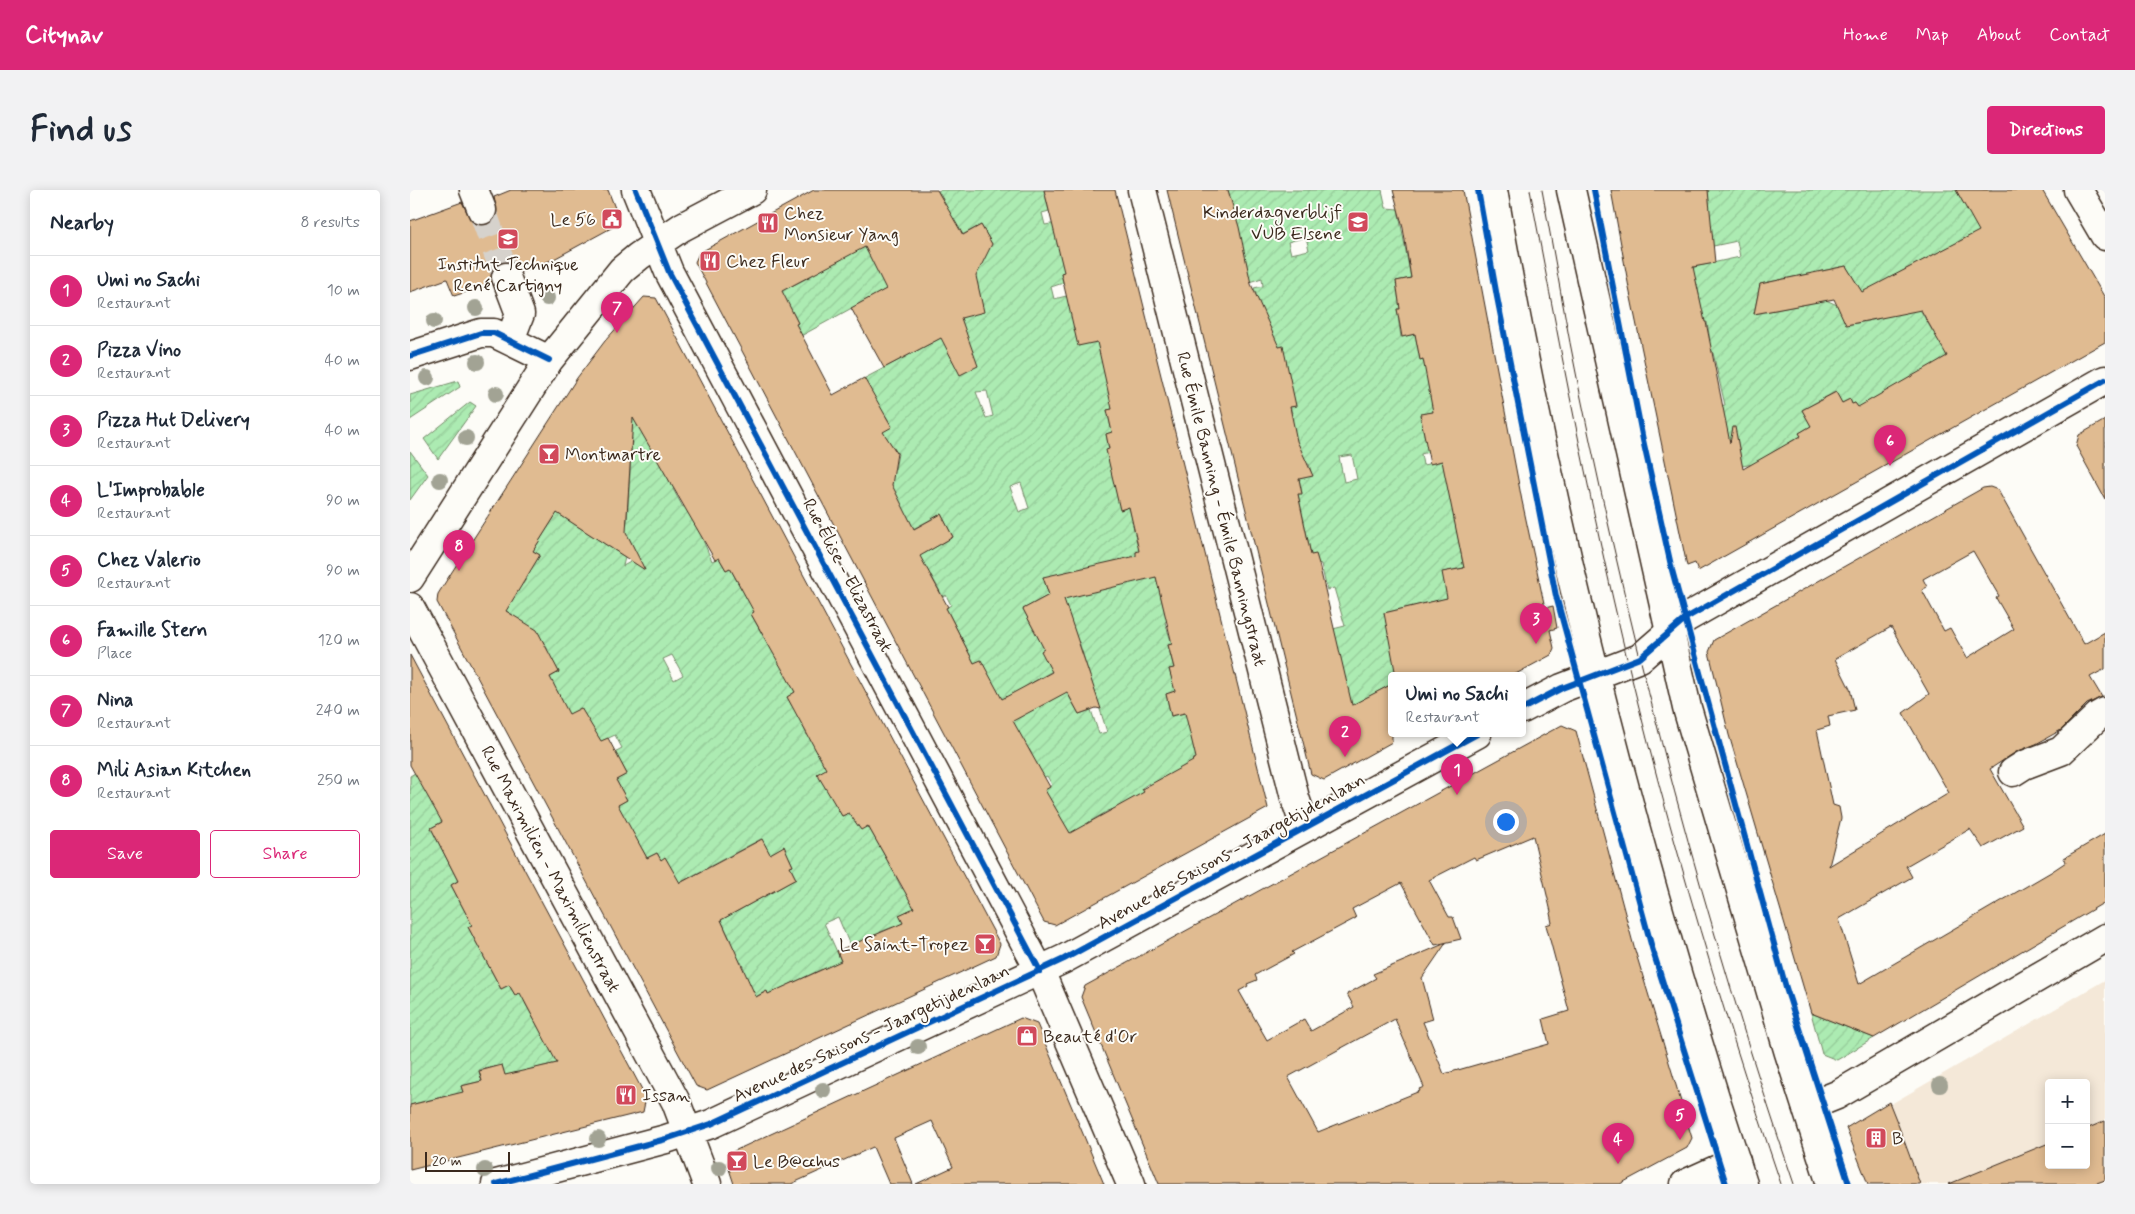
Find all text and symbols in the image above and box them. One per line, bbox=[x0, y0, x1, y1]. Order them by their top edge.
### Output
text: Citynav bbox=[25, 20, 103, 51]
text: Home bbox=[1843, 23, 1888, 47]
text: Map bbox=[1916, 23, 1949, 47]
text: About bbox=[1977, 23, 2021, 47]
text: Contact bbox=[2049, 23, 2110, 47]
button: Directions bbox=[1987, 106, 2105, 154]
text: Find us bbox=[30, 107, 132, 153]
place label: Kinderdagverblijf VUB Elsene bbox=[1203, 201, 1342, 246]
place label: Chez Monsieur Yang bbox=[784, 202, 899, 247]
public building icon: Le 56 bbox=[600, 207, 624, 231]
place label: Le 56 bbox=[550, 208, 596, 232]
text: Nearby bbox=[50, 209, 114, 237]
school or university icon: Kinderdagverblijf VUB Elsene bbox=[1346, 210, 1370, 234]
restaurant icon: Chez Monsieur Yang bbox=[756, 211, 780, 235]
text: 8 results bbox=[300, 212, 360, 233]
school or university icon: Institut Technique René Cartigny bbox=[496, 227, 520, 251]
restaurant icon: Chez Fleur bbox=[698, 249, 722, 273]
place label: Chez Fleur bbox=[726, 250, 810, 274]
place label: Institut Technique René Cartigny bbox=[438, 253, 578, 298]
text: Umi no Sachi bbox=[97, 268, 200, 293]
text: 1 bbox=[62, 280, 70, 301]
text: 10 m bbox=[327, 280, 360, 301]
pin: 7 bbox=[601, 292, 633, 333]
text: Restaurant bbox=[97, 293, 171, 314]
text: Pizza Vino bbox=[97, 338, 181, 363]
street label: Rue Émile Banning - Émile Banningstraat bbox=[1170, 349, 1272, 669]
text: 2 bbox=[62, 350, 70, 371]
text: 40 m bbox=[324, 350, 360, 371]
text: Restaurant bbox=[97, 363, 171, 384]
text: Pizza Hut Delivery bbox=[97, 408, 250, 433]
text: 3 bbox=[62, 420, 70, 441]
text: 40 m bbox=[324, 420, 360, 441]
pin: 6 bbox=[1874, 425, 1906, 466]
text: Restaurant bbox=[97, 433, 171, 454]
bar icon: Montmartre bbox=[537, 442, 561, 466]
place label: Montmartre bbox=[565, 443, 661, 467]
text: L'Improbable bbox=[97, 478, 205, 503]
text: 4 bbox=[61, 490, 71, 511]
text: 90 m bbox=[326, 490, 360, 511]
street label: Rue Élise - Elizastraat bbox=[796, 494, 898, 657]
text: Restaurant bbox=[97, 503, 171, 524]
pin: 8 bbox=[443, 530, 475, 571]
text: Chez Valerio bbox=[97, 548, 201, 573]
text: 5 bbox=[61, 560, 71, 581]
text: 90 m bbox=[326, 560, 360, 581]
text: Restaurant bbox=[97, 573, 171, 594]
pin: 3 bbox=[1520, 603, 1552, 644]
text: Famille Stern bbox=[97, 618, 207, 643]
text: 6 bbox=[62, 630, 70, 651]
text: 120 m bbox=[318, 630, 360, 651]
text: Place bbox=[97, 643, 132, 664]
popup bbox=[1388, 672, 1526, 737]
text: Umi no Sachi bbox=[1406, 682, 1508, 707]
text: Nina bbox=[97, 688, 133, 713]
text: 7 bbox=[61, 700, 71, 721]
text: 240 m bbox=[316, 700, 360, 721]
text: Restaurant bbox=[1406, 707, 1480, 728]
text: Restaurant bbox=[97, 713, 171, 734]
pin: 2 bbox=[1329, 716, 1361, 757]
street label: Rue Maximilien - Maximilienstraat bbox=[475, 742, 626, 997]
pin: 1 bbox=[1441, 754, 1473, 795]
text: Mili Asian Kitchen bbox=[97, 758, 251, 783]
street label: Avenue des Saisons - Jaargetijdenlaan bbox=[1094, 768, 1370, 937]
text: 8 bbox=[61, 770, 71, 791]
text: 250 m bbox=[317, 770, 360, 791]
text: Restaurant bbox=[97, 783, 171, 804]
your location bbox=[1493, 809, 1519, 835]
button: Save bbox=[50, 830, 200, 878]
button: Share bbox=[210, 830, 360, 878]
bar icon: Le Saint-Tropez bbox=[973, 932, 997, 956]
place label: Le Saint-Tropez bbox=[839, 933, 969, 957]
street label: Avenue des Saisons - Jaargetijdenlaan bbox=[729, 959, 1014, 1110]
shop icon: Beauté d'Or bbox=[1015, 1024, 1039, 1048]
place label: Beauté d'Or bbox=[1043, 1025, 1138, 1049]
map controls bbox=[2045, 1079, 2090, 1169]
button: + bbox=[2045, 1079, 2090, 1124]
restaurant icon: Issan bbox=[614, 1083, 638, 1107]
place label: Issan bbox=[642, 1084, 690, 1108]
pin: 5 bbox=[1664, 1099, 1696, 1140]
pin: 4 bbox=[1602, 1123, 1634, 1164]
button: − bbox=[2045, 1124, 2090, 1169]
building icon: B bbox=[1864, 1126, 1888, 1150]
place label: B bbox=[1892, 1127, 1903, 1151]
scale bar bbox=[425, 1149, 510, 1172]
bar icon: Le B@cchus bbox=[725, 1149, 749, 1173]
place label: Le B@cchus bbox=[753, 1150, 840, 1174]
text: 20 m bbox=[432, 1152, 462, 1170]

